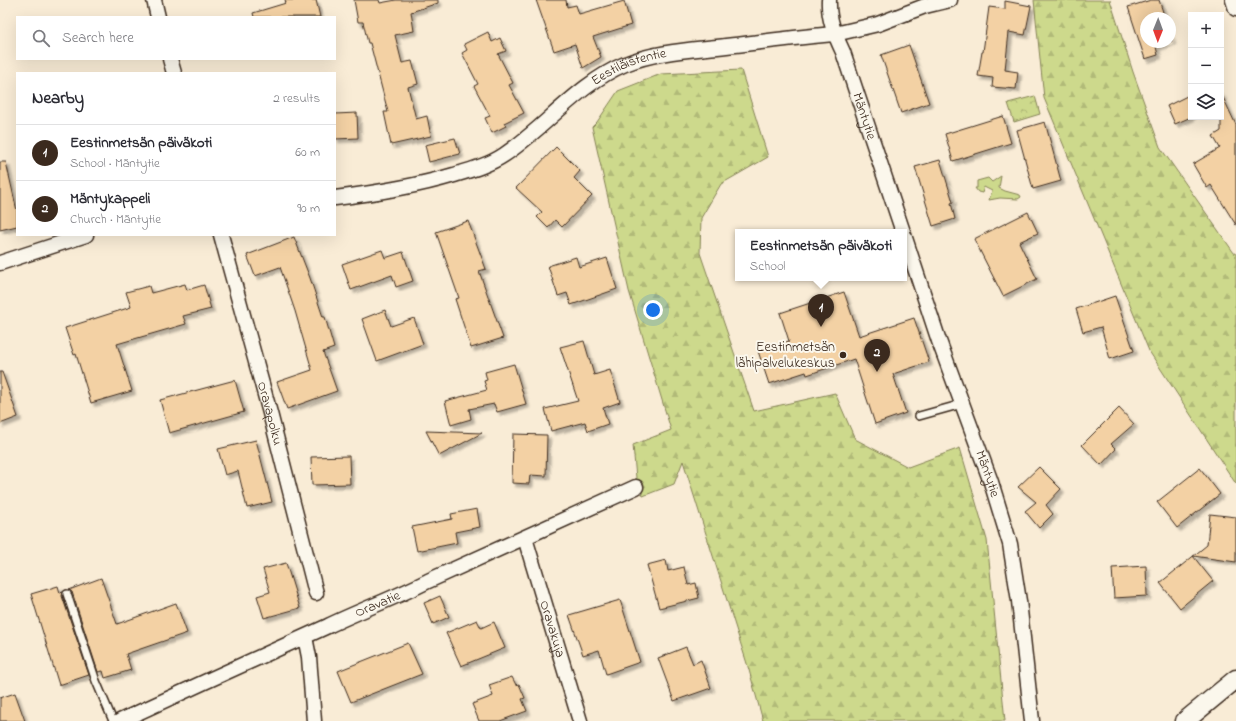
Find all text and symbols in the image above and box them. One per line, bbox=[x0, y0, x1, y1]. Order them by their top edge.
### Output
north arrow bbox=[1140, 12, 1176, 48]
map controls bbox=[1188, 12, 1224, 120]
button: + bbox=[1188, 12, 1224, 48]
search box bbox=[16, 16, 336, 60]
icon: search bbox=[30, 27, 52, 49]
text: Search here bbox=[62, 27, 134, 49]
street label: Eestiläistentie bbox=[587, 43, 669, 91]
button: − bbox=[1188, 48, 1224, 84]
button: layers bbox=[1188, 84, 1224, 120]
text: Nearby bbox=[32, 86, 84, 111]
text: 2 results bbox=[273, 89, 320, 108]
street label: Mäntytie bbox=[847, 90, 882, 143]
text: Eestinmetsän päiväkoti bbox=[70, 132, 212, 154]
text: 1 bbox=[43, 143, 47, 162]
text: 60 m bbox=[295, 143, 320, 162]
text: School · Mäntytie bbox=[70, 154, 160, 173]
text: Mäntykappeli bbox=[70, 188, 150, 210]
text: 2 bbox=[42, 199, 48, 218]
text: 90 m bbox=[297, 199, 320, 218]
text: Church · Mäntytie bbox=[70, 210, 161, 229]
popup bbox=[735, 229, 907, 281]
text: Eestinmetsän päiväkoti bbox=[750, 235, 892, 257]
text: School bbox=[750, 257, 785, 276]
pin: 1 bbox=[808, 294, 834, 327]
your location bbox=[643, 300, 663, 320]
place label: Eestinmetsän lähipalvelukeskus bbox=[736, 337, 835, 374]
pin: 2 bbox=[864, 339, 890, 372]
marker: Eestinmetsän lähipalvelukeskus bbox=[838, 350, 848, 360]
street label: Oravapolku bbox=[251, 379, 288, 448]
street label: Mäntytie bbox=[970, 447, 1006, 500]
street label: Oravatie bbox=[352, 585, 404, 623]
street label: Oravakuja bbox=[534, 598, 571, 660]

